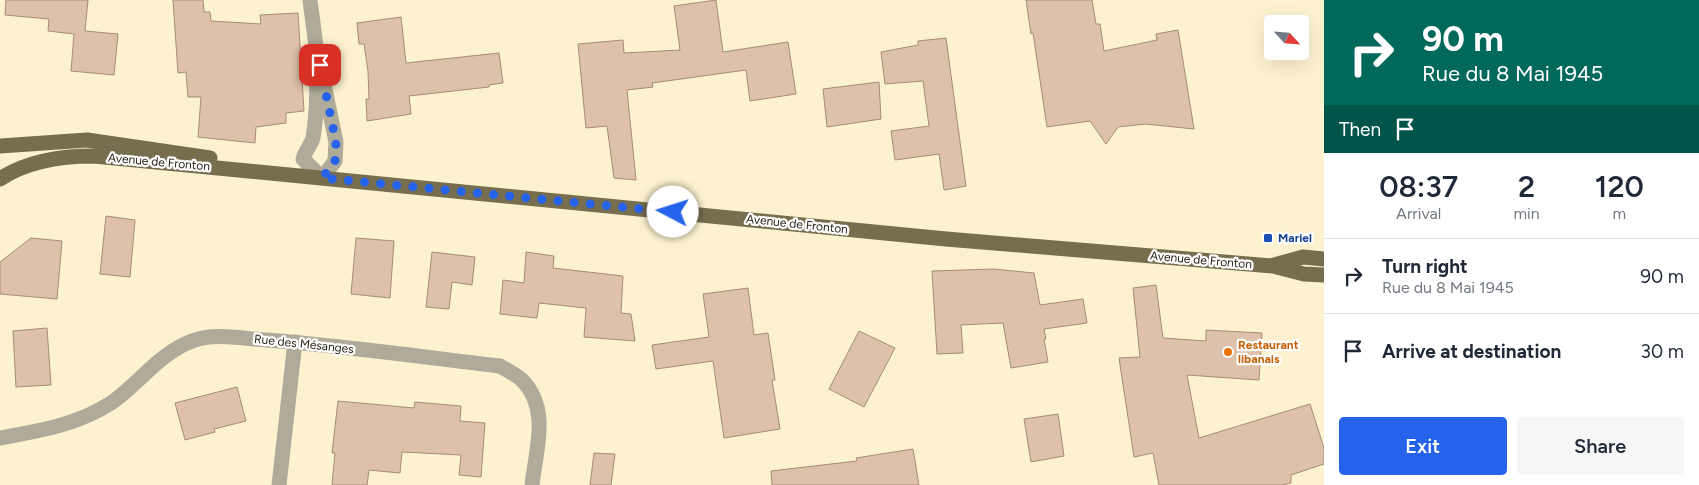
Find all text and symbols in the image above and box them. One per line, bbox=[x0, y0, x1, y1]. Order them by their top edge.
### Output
north arrow bbox=[1264, 15, 1309, 60]
map controls bbox=[1264, 15, 1309, 60]
text: 90 m bbox=[1422, 18, 1504, 60]
icon: right bbox=[1339, 20, 1404, 85]
pin bbox=[299, 44, 341, 86]
icon: arrive bbox=[306, 51, 334, 79]
text: Rue du 8 Mai 1945 bbox=[1422, 60, 1603, 87]
icon: arrive bbox=[1391, 115, 1419, 143]
text: Then bbox=[1339, 118, 1381, 141]
street label: Avenue de Fronton bbox=[107, 151, 211, 173]
text: 08:37 bbox=[1379, 168, 1458, 205]
text: 2 bbox=[1518, 168, 1535, 205]
text: 120 bbox=[1595, 168, 1644, 205]
position arrow bbox=[646, 185, 698, 237]
text: Arrival bbox=[1396, 204, 1441, 223]
text: min bbox=[1513, 204, 1540, 223]
text: m bbox=[1613, 204, 1626, 223]
street label: Avenue de Fronton bbox=[745, 212, 849, 236]
place label: Mariel bbox=[1278, 231, 1312, 245]
marker: Mariel bbox=[1262, 232, 1274, 244]
street label: Avenue de Fronton bbox=[1149, 249, 1253, 271]
text: Turn right bbox=[1382, 255, 1468, 278]
icon: right bbox=[1339, 262, 1367, 290]
text: 90 m bbox=[1640, 265, 1684, 288]
text: Rue du 8 Mai 1945 bbox=[1382, 278, 1514, 297]
street label: Rue des Mésanges bbox=[253, 332, 355, 356]
icon: arrive bbox=[1339, 337, 1367, 365]
place label: Restaurant libanais bbox=[1238, 338, 1299, 366]
text: Arrive at destination bbox=[1382, 340, 1561, 363]
text: 30 m bbox=[1641, 340, 1684, 363]
marker: Restaurant libanais bbox=[1222, 346, 1234, 358]
button: Exit bbox=[1339, 417, 1507, 475]
button: Share bbox=[1517, 417, 1684, 475]

